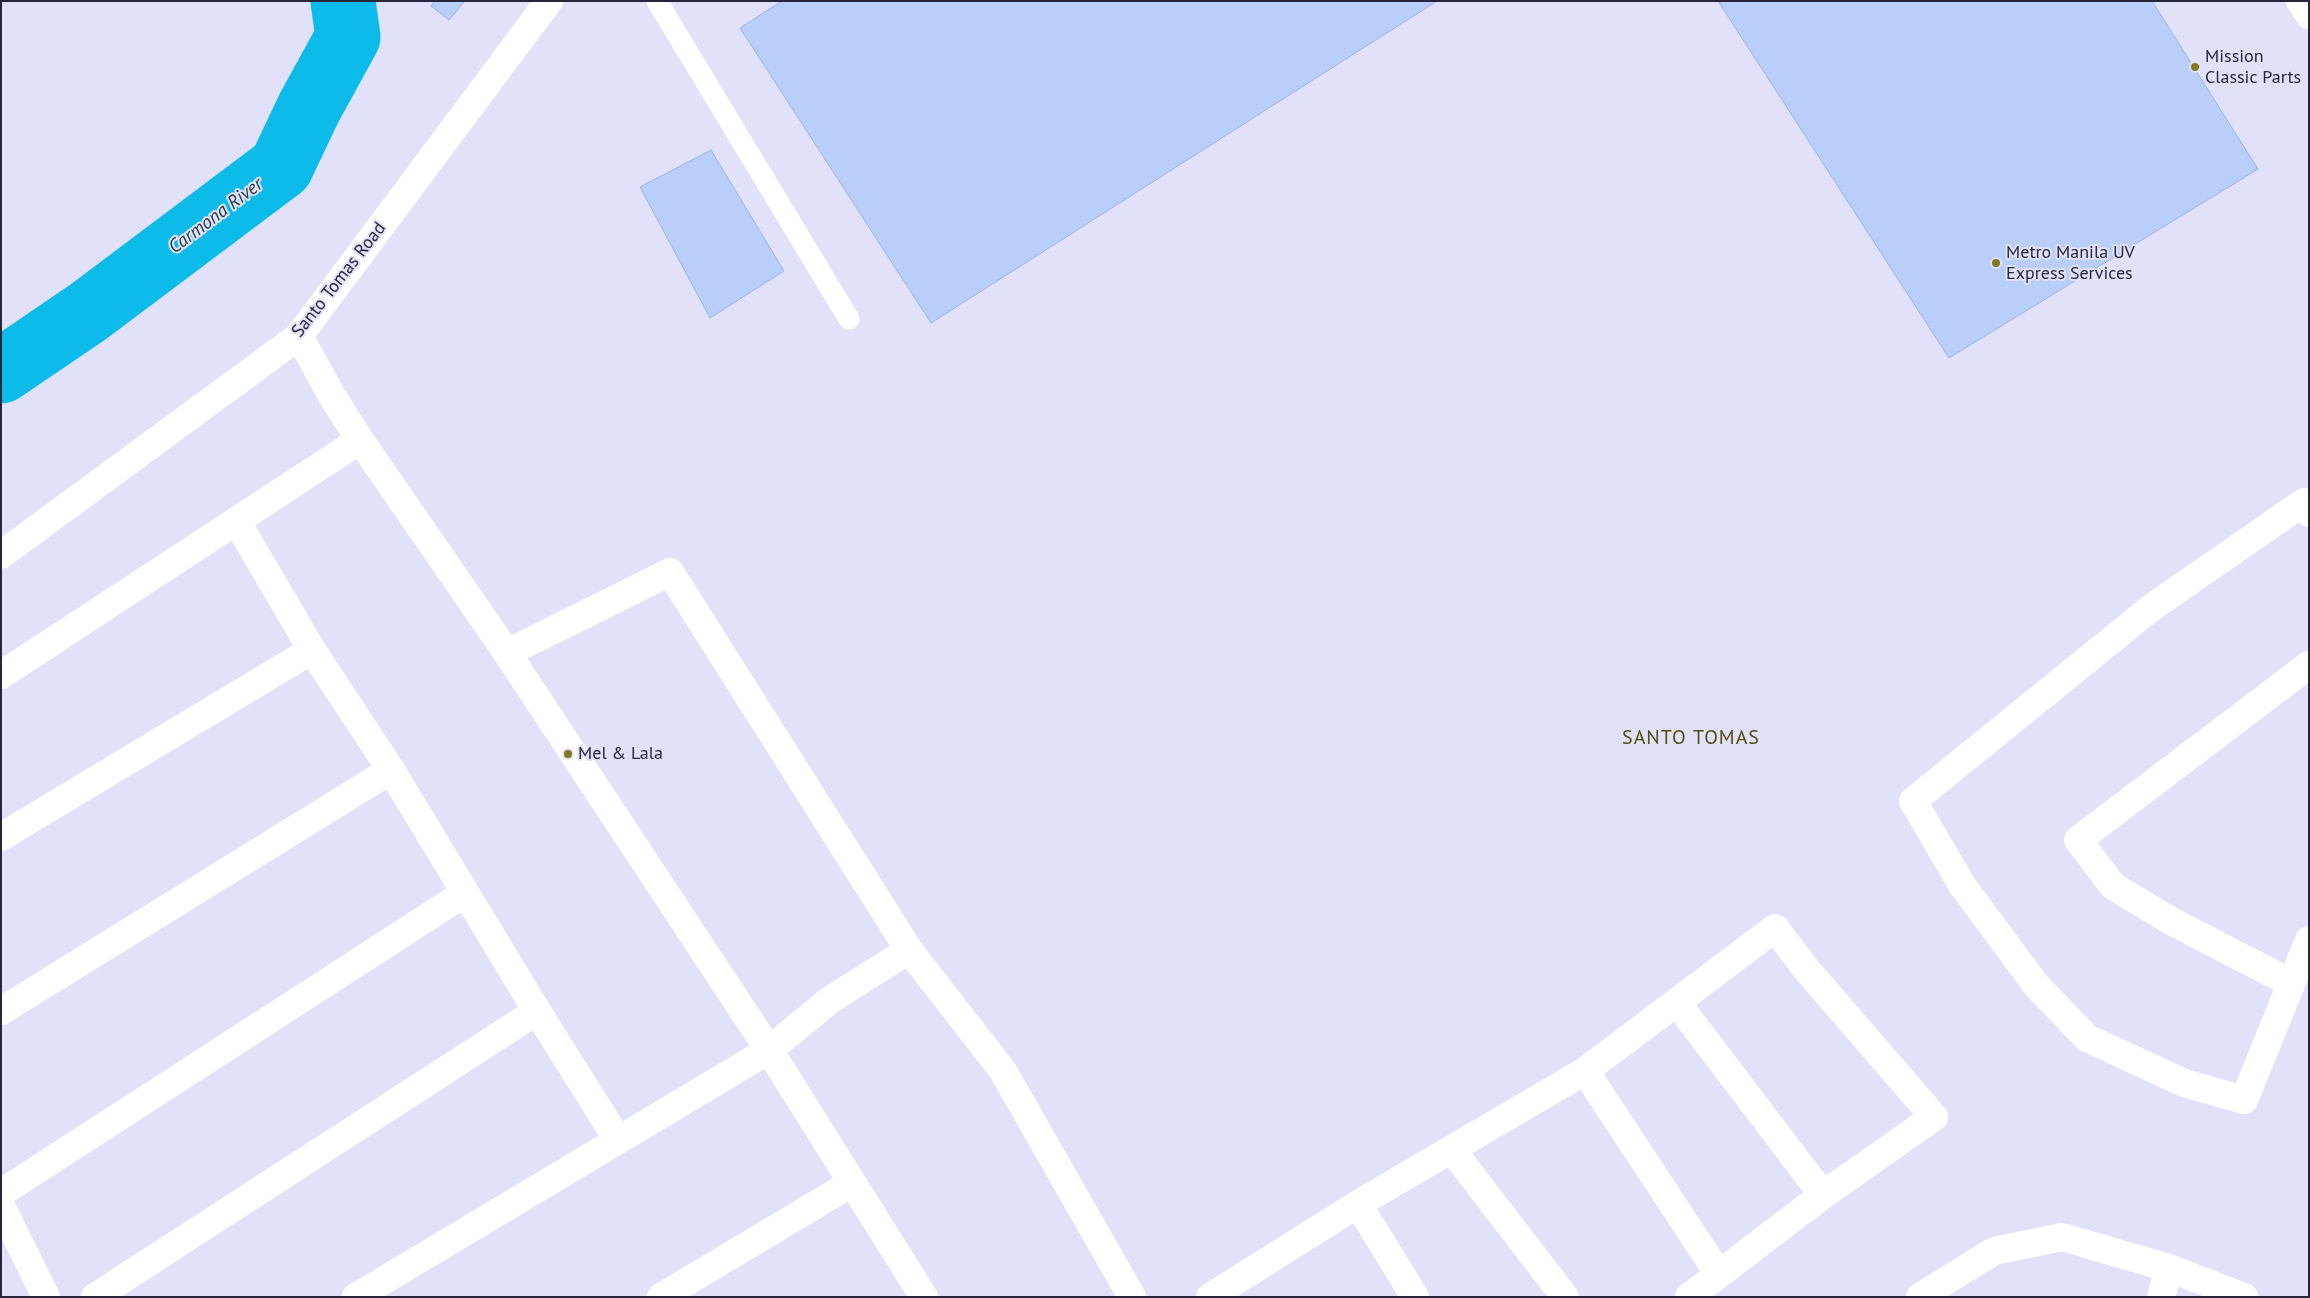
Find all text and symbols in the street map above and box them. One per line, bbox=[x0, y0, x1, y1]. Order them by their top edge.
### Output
place label: Mission Classic Parts bbox=[2205, 46, 2301, 88]
marker: Mission Classic Parts bbox=[2189, 61, 2201, 73]
water label: Carmona River bbox=[164, 173, 268, 259]
street label: Santo Tomas Road bbox=[287, 218, 391, 342]
place label: Metro Manila UV Express Services bbox=[2006, 242, 2135, 284]
marker: Metro Manila UV Express Services bbox=[1990, 257, 2002, 269]
district label: SANTO TOMAS bbox=[1621, 726, 1761, 750]
place label: Mel & Lala bbox=[578, 743, 663, 765]
marker: Mel & Lala bbox=[562, 748, 574, 760]

